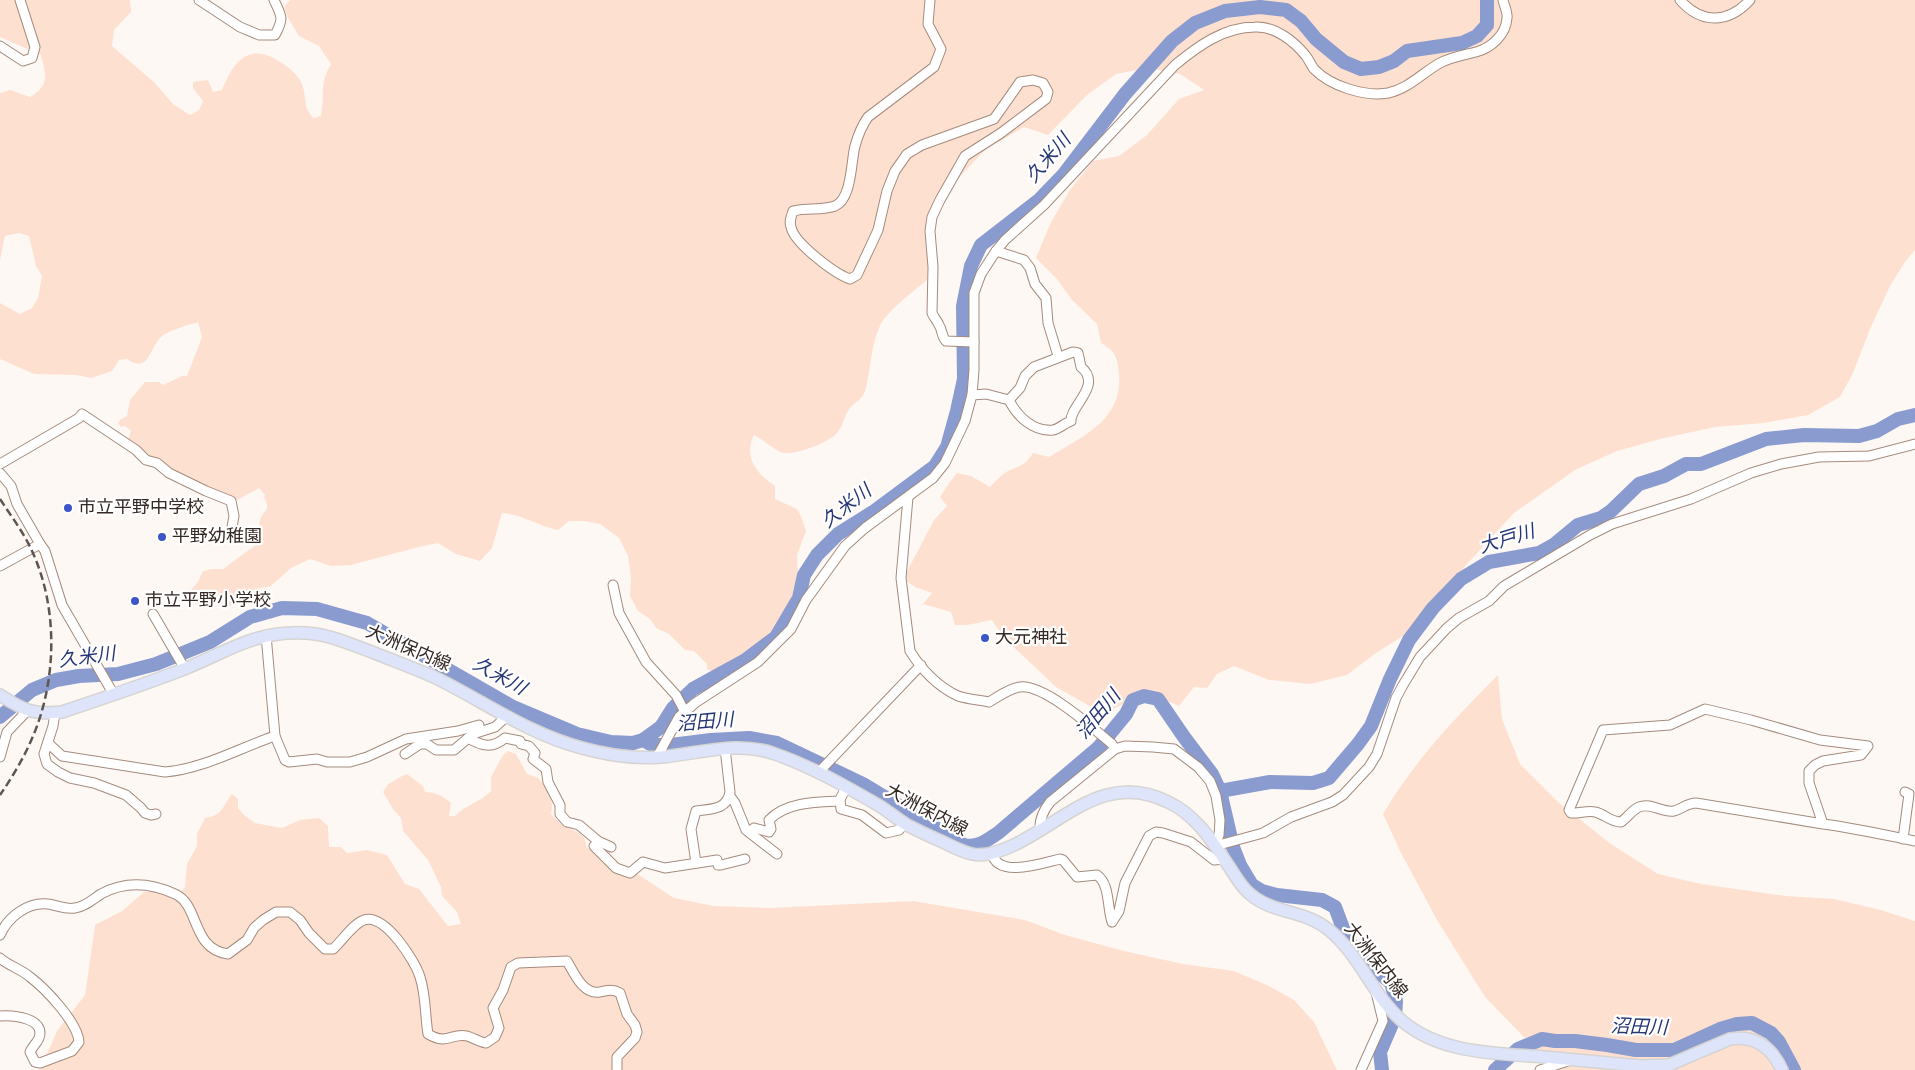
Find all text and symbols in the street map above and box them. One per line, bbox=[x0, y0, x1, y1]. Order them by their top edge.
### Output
water label: 久米川 bbox=[1021, 128, 1078, 188]
water label: 久米川 bbox=[817, 479, 878, 534]
place label: 市立平野中学校 bbox=[78, 497, 204, 520]
marker: 市立平野中学校 bbox=[62, 502, 74, 514]
water label: 大戸川 bbox=[1476, 520, 1540, 560]
place label: 平野幼稚園 bbox=[172, 526, 262, 549]
marker: 平野幼稚園 bbox=[156, 531, 168, 543]
place label: 市立平野小学校 bbox=[145, 590, 271, 613]
marker: 市立平野小学校 bbox=[129, 595, 141, 607]
street label: 大洲保内線 bbox=[362, 621, 454, 677]
place label: 大元神社 bbox=[995, 627, 1067, 650]
marker: 大元神社 bbox=[979, 632, 991, 644]
water label: 久米川 bbox=[57, 642, 119, 673]
water label: 久米川 bbox=[468, 653, 531, 702]
water label: 沼田川 bbox=[1071, 684, 1128, 745]
water label: 沼田川 bbox=[676, 708, 736, 737]
street label: 大洲保内線 bbox=[881, 780, 971, 842]
street label: 大洲保内線 bbox=[1338, 918, 1412, 1004]
water label: 沼田川 bbox=[1610, 1015, 1670, 1041]

